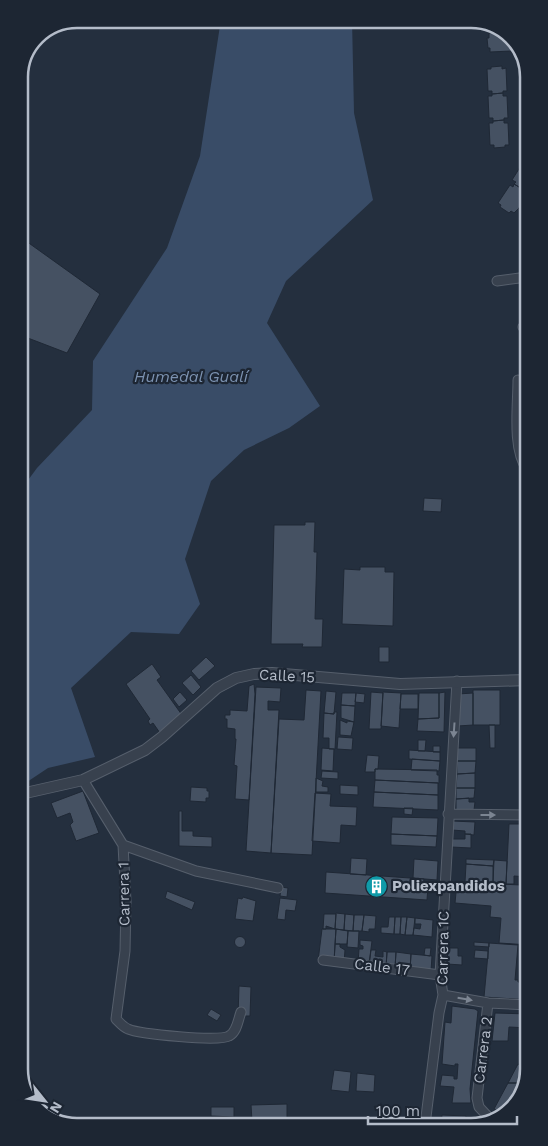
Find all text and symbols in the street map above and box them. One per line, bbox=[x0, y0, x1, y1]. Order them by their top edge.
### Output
water label: Humedal Gualí bbox=[134, 367, 250, 386]
street label: Calle 15 bbox=[259, 666, 315, 686]
one-way arrow bbox=[449, 722, 457, 738]
one-way arrow bbox=[481, 811, 497, 819]
street label: Carrera 1 bbox=[114, 862, 134, 926]
building icon: Poliexpandidos bbox=[364, 874, 388, 898]
place label: Poliexpandidos bbox=[392, 877, 505, 895]
street label: Carrera 1C bbox=[433, 911, 453, 985]
street label: Calle 17 bbox=[353, 955, 411, 979]
one-way arrow bbox=[458, 995, 474, 1003]
street label: Carrera 2 bbox=[470, 1015, 496, 1085]
north arrow bbox=[20, 1076, 70, 1126]
scale bar bbox=[368, 1094, 517, 1126]
text: N bbox=[47, 1099, 66, 1116]
text: 100 m bbox=[376, 1102, 420, 1120]

